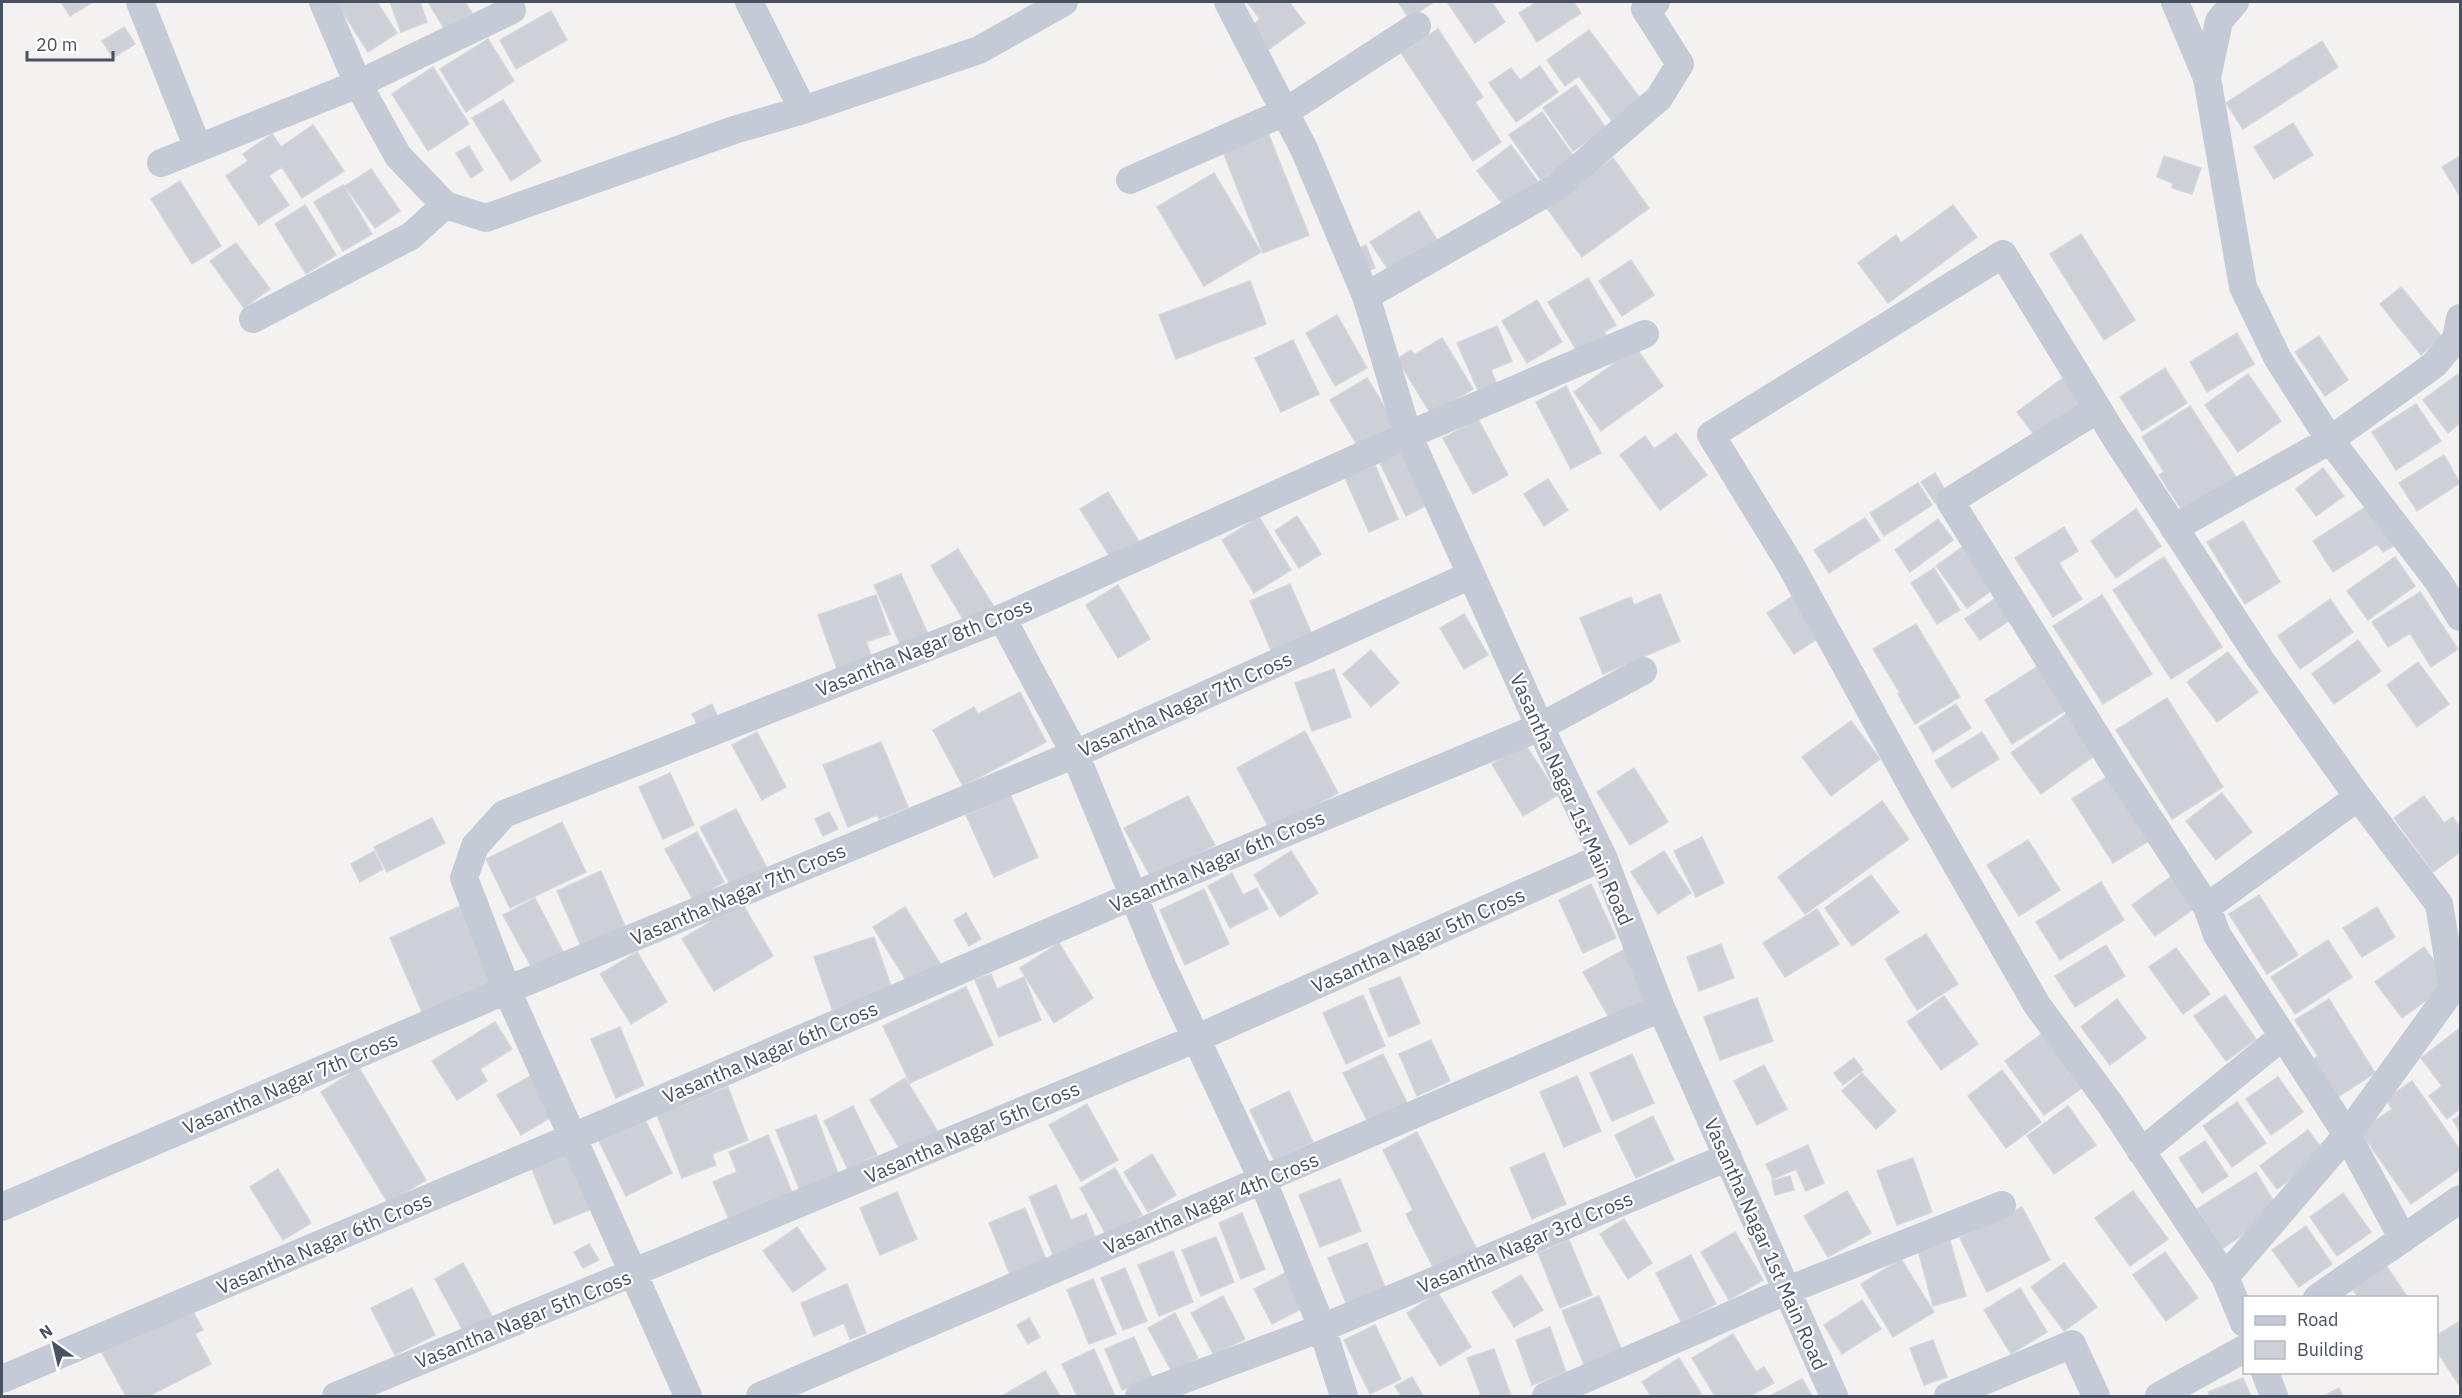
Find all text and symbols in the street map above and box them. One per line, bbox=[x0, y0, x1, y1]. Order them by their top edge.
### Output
scale bar bbox=[27, 24, 112, 62]
text: 20 m bbox=[36, 33, 78, 56]
street label: Vasantha Nagar 8th Cross bbox=[812, 591, 1036, 703]
street label: Vasantha Nagar 7th Cross bbox=[1074, 645, 1296, 763]
street label: Vasantha Nagar 1st Main Road bbox=[1504, 669, 1640, 929]
street label: Vasantha Nagar 6th Cross bbox=[1105, 803, 1329, 919]
street label: Vasantha Nagar 7th Cross bbox=[626, 836, 850, 952]
street label: Vasantha Nagar 5th Cross bbox=[1307, 881, 1529, 999]
street label: Vasantha Nagar 6th Cross bbox=[658, 994, 882, 1110]
street label: Vasantha Nagar 7th Cross bbox=[178, 1025, 402, 1141]
street label: Vasantha Nagar 5th Cross bbox=[860, 1074, 1084, 1190]
street label: Vasantha Nagar 1st Main Road bbox=[1698, 1114, 1834, 1374]
street label: Vasantha Nagar 4th Cross bbox=[1099, 1145, 1323, 1261]
street label: Vasantha Nagar 3rd Cross bbox=[1413, 1184, 1637, 1300]
street label: Vasantha Nagar 6th Cross bbox=[212, 1185, 436, 1301]
street label: Vasantha Nagar 5th Cross bbox=[411, 1263, 635, 1375]
legend bbox=[2243, 1296, 2438, 1374]
text: Road bbox=[2297, 1308, 2338, 1331]
north arrow bbox=[24, 1314, 84, 1374]
text: N bbox=[35, 1320, 56, 1343]
text: Building bbox=[2297, 1338, 2364, 1361]

